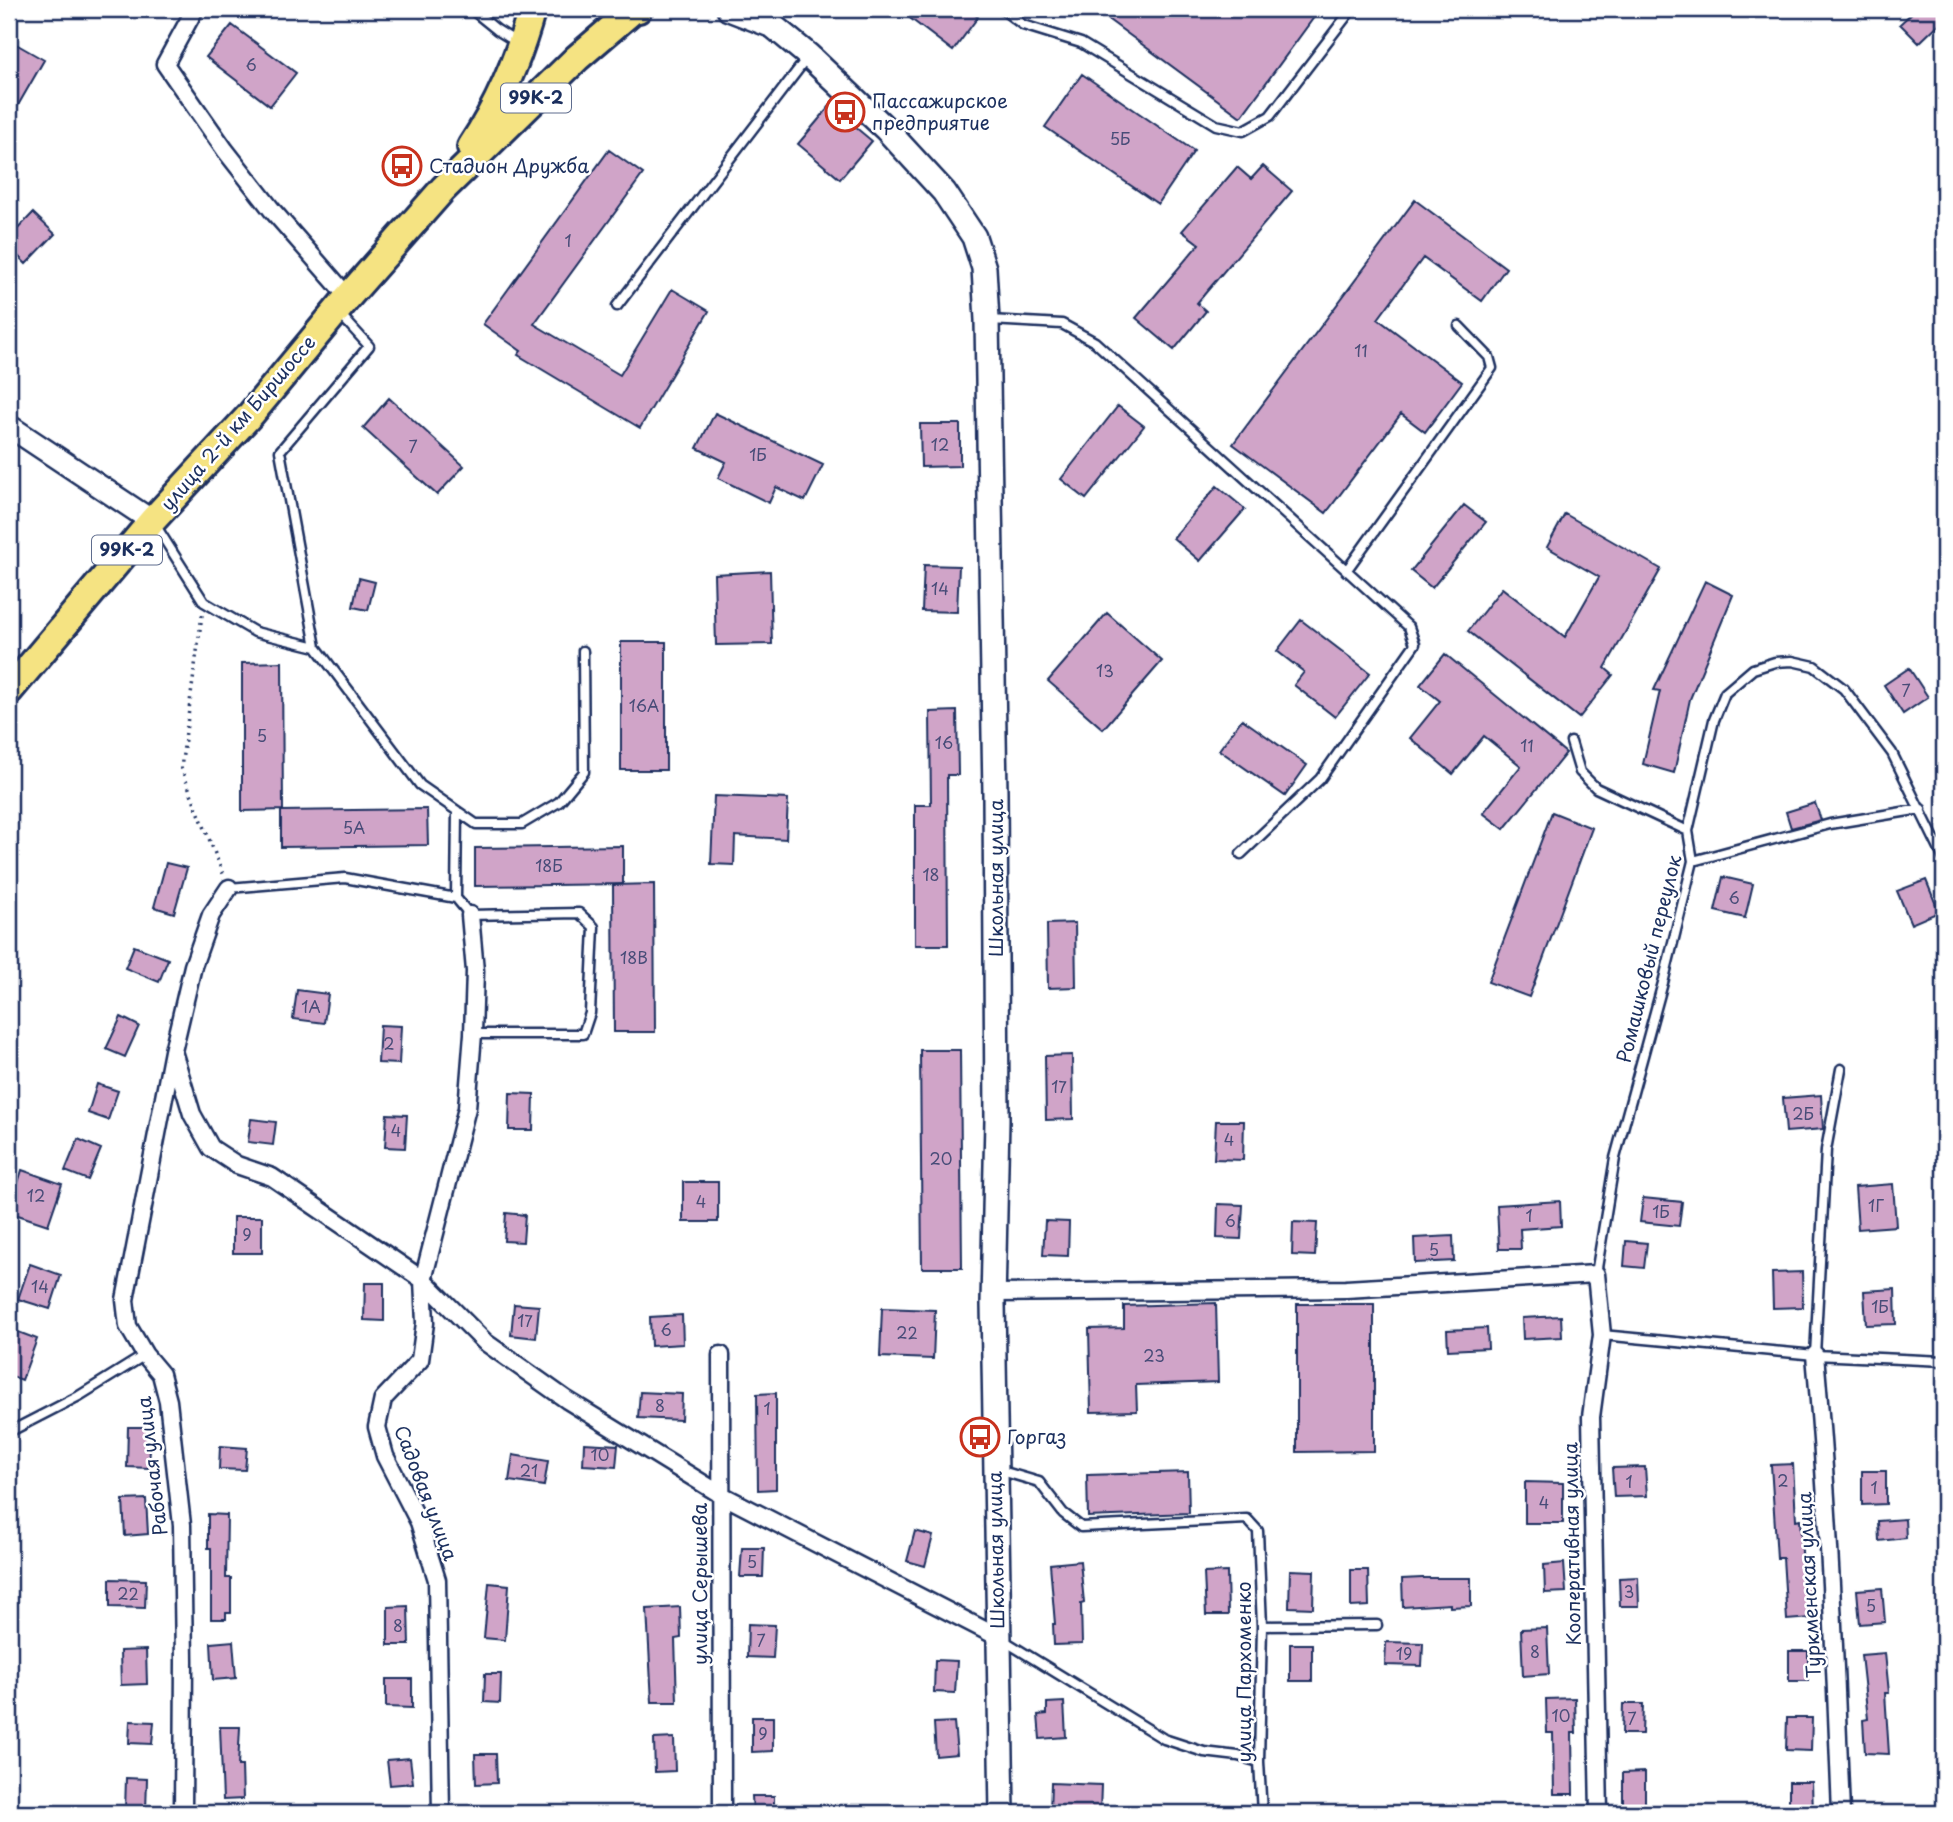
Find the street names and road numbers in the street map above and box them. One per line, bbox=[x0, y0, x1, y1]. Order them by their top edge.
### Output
road number: 99К-2 bbox=[501, 84, 571, 113]
street label: улица 2-й км Биршоссе bbox=[153, 329, 321, 516]
road number: 99К-2 bbox=[92, 536, 162, 564]
street label: Школьная улица bbox=[981, 799, 1009, 957]
street label: Ромашковый переулок bbox=[1609, 851, 1688, 1066]
street label: Рабочая улица bbox=[129, 1395, 173, 1537]
street label: Садовая улица bbox=[388, 1421, 466, 1564]
street label: Кооперативная улица bbox=[1555, 1442, 1587, 1646]
street label: Школьная улица bbox=[980, 1471, 1010, 1629]
street label: Туркменская улица bbox=[1789, 1491, 1827, 1679]
street label: улица Серышева bbox=[685, 1503, 713, 1665]
street label: улица Пархоменко bbox=[1229, 1581, 1257, 1763]

